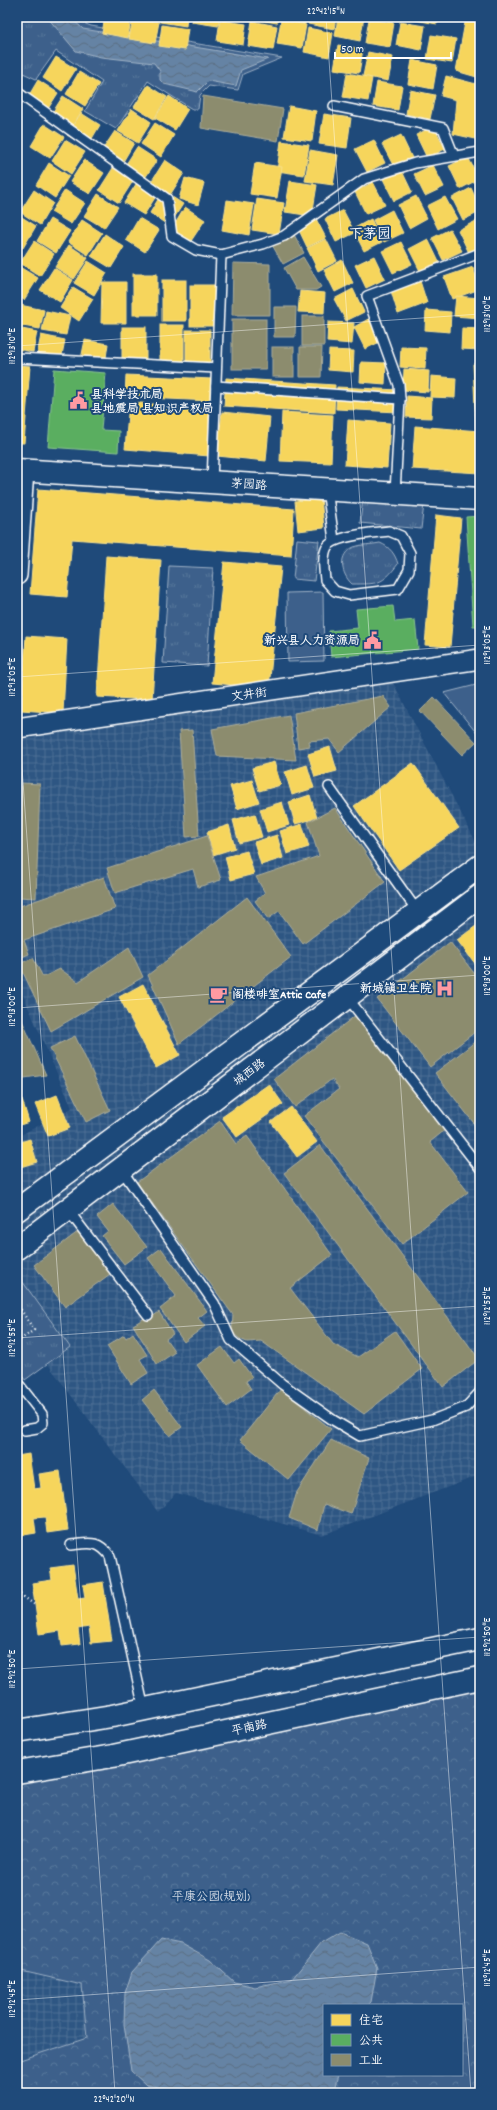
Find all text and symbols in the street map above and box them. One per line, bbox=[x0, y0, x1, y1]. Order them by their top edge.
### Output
text: 22°42'15"N bbox=[307, 5, 345, 19]
scale bar bbox=[335, 34, 451, 60]
text: 50 m bbox=[341, 41, 364, 58]
district label: 下茅园 bbox=[349, 225, 391, 245]
text: 112°13'10"E bbox=[481, 295, 495, 332]
text: 112°13'10"E bbox=[6, 327, 20, 364]
place label: 县科学技术局 县地震局 县知识产权局 bbox=[91, 387, 214, 418]
public building icon: 县科学技术局 县地震局 县知识产权局 bbox=[68, 391, 88, 411]
street label: 茅园路 bbox=[230, 476, 267, 495]
text: 112°13'05"E bbox=[481, 625, 495, 664]
public building icon: 新兴县人力资源局 bbox=[363, 630, 383, 650]
place label: 新兴县人力资源局 bbox=[264, 633, 360, 650]
text: 112°13'05"E bbox=[6, 657, 20, 696]
street label: 文井街 bbox=[230, 685, 268, 706]
text: 112°13'00"E bbox=[481, 956, 495, 996]
hospital icon: 新城镇卫生院 bbox=[435, 978, 455, 998]
place label: 新城镇卫生院 bbox=[360, 981, 432, 998]
cafe icon: 阁楼啡室Attic Cafe bbox=[209, 984, 229, 1004]
text: 112°13'00"E bbox=[6, 987, 20, 1027]
place label: 阁楼啡室Attic Cafe bbox=[232, 987, 327, 1004]
street label: 城西路 bbox=[230, 1056, 269, 1091]
text: 112°12'55"E bbox=[481, 1287, 495, 1325]
text: 112°12'55"E bbox=[6, 1319, 20, 1357]
text: 112°12'50"E bbox=[481, 1617, 495, 1656]
text: 112°12'50"E bbox=[6, 1649, 20, 1688]
street label: 平南路 bbox=[230, 1716, 269, 1741]
park label: 平康公园(规划) bbox=[172, 1889, 250, 1906]
text: 112°12'45"E bbox=[481, 1949, 495, 1987]
text: 112°12'45"E bbox=[6, 1980, 20, 2018]
legend bbox=[323, 2004, 463, 2076]
text: 住宅 bbox=[359, 2013, 383, 2030]
text: 公共 bbox=[359, 2033, 383, 2050]
text: 工业 bbox=[359, 2053, 383, 2070]
text: 22°42'20"N bbox=[94, 2093, 134, 2107]

